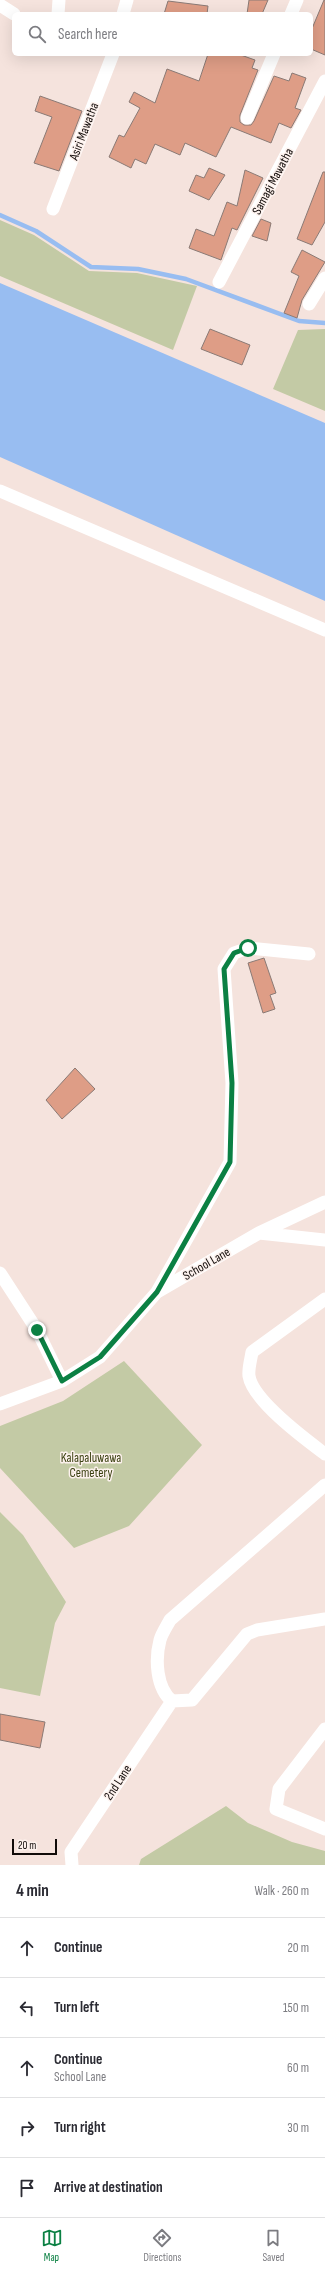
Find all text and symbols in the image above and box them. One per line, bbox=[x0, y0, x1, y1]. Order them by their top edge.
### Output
search box bbox=[12, 12, 313, 56]
icon: search bbox=[26, 23, 48, 45]
text: Search here bbox=[58, 25, 118, 44]
street label: Asiri Mawatha bbox=[65, 100, 102, 163]
street label: Samagi Mawatha bbox=[249, 146, 297, 217]
route start bbox=[239, 939, 257, 957]
street label: School Lane bbox=[180, 1244, 233, 1284]
route end bbox=[28, 1321, 46, 1339]
park label: Kalapaluwawa Cemetery bbox=[61, 1450, 121, 1481]
street label: 2nd Lane bbox=[101, 1762, 135, 1803]
scale bar bbox=[12, 1837, 57, 1856]
text: 20 m bbox=[18, 1839, 36, 1852]
text: 4 min bbox=[16, 1881, 49, 1901]
text: Walk · 260 m bbox=[255, 1883, 309, 1899]
icon: ahead bbox=[16, 1937, 38, 1959]
text: Continue bbox=[54, 1938, 103, 1957]
text: 20 m bbox=[287, 1940, 309, 1956]
icon: left bbox=[16, 1997, 38, 2019]
text: Turn left bbox=[54, 1998, 99, 2017]
text: 150 m bbox=[283, 2000, 309, 2016]
text: Continue bbox=[54, 2050, 103, 2069]
icon: ahead bbox=[16, 2057, 38, 2079]
text: 60 m bbox=[287, 2060, 309, 2076]
text: School Lane bbox=[54, 2069, 106, 2085]
icon: right bbox=[16, 2117, 38, 2139]
text: Turn right bbox=[54, 2118, 106, 2137]
text: 30 m bbox=[287, 2120, 309, 2136]
icon: arrive bbox=[16, 2177, 38, 2199]
text: Arrive at destination bbox=[54, 2178, 163, 2197]
tab: Map bbox=[41, 2227, 63, 2264]
tab: Directions bbox=[144, 2227, 181, 2264]
tab: Saved bbox=[262, 2227, 284, 2264]

